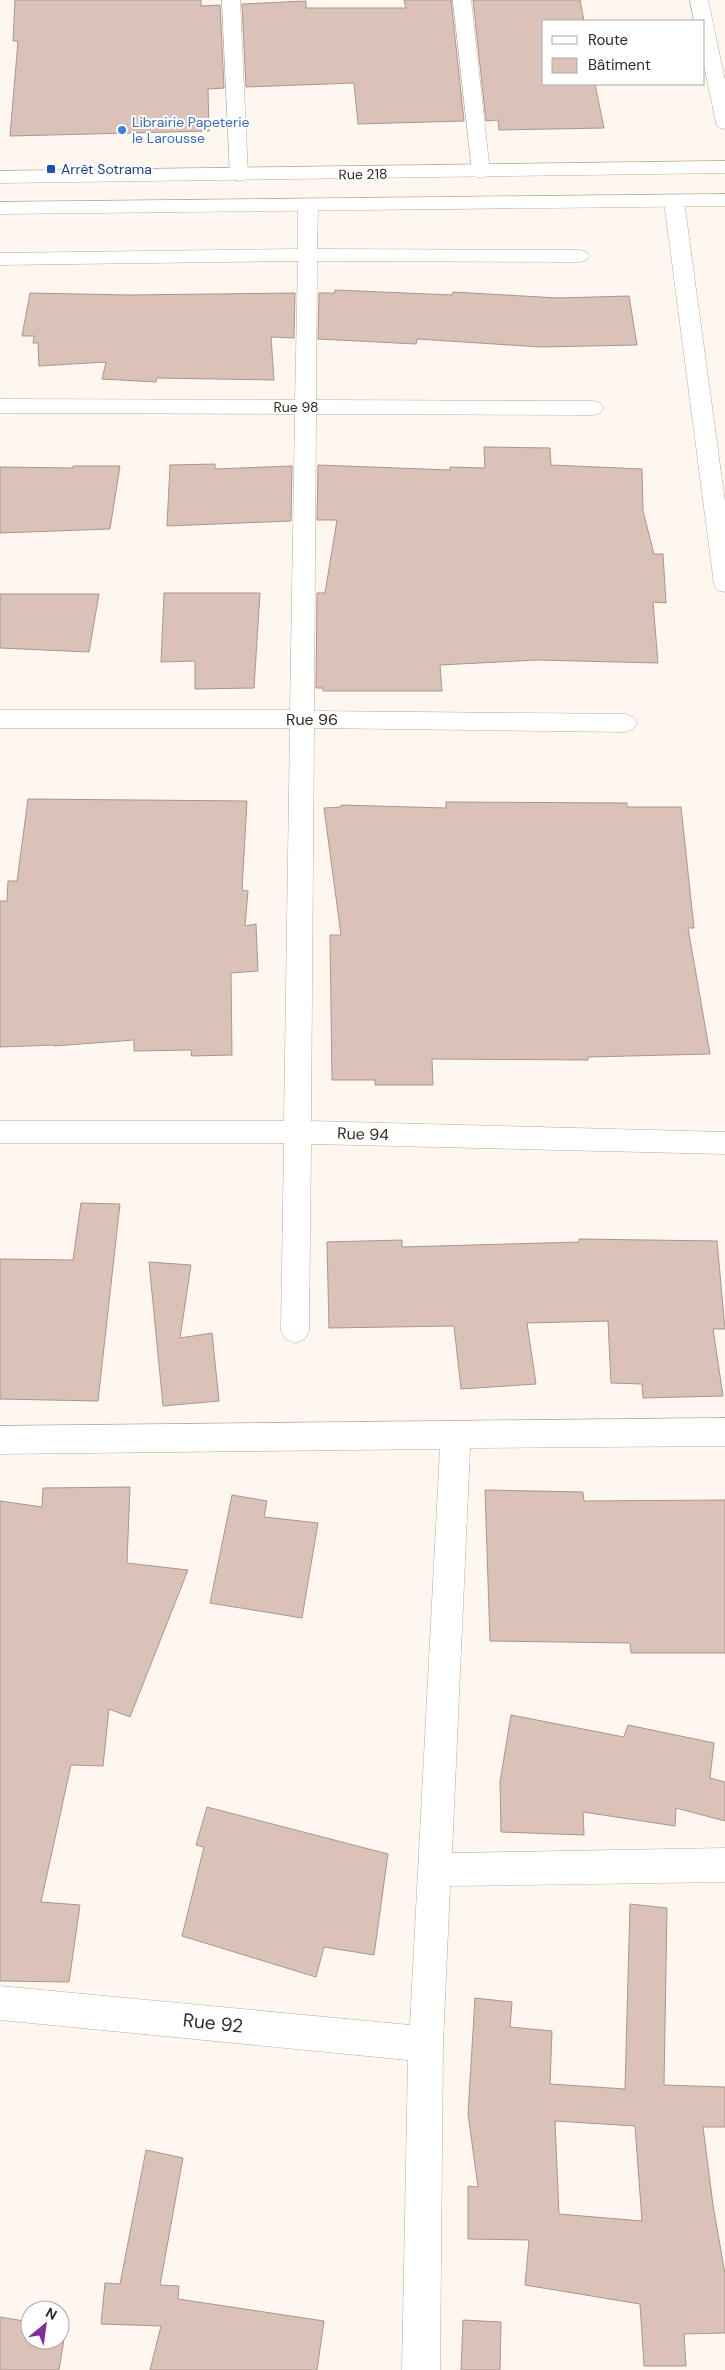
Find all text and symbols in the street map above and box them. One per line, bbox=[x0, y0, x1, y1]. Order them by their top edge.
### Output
legend bbox=[542, 20, 705, 85]
text: Route bbox=[588, 30, 628, 50]
text: Bâtiment bbox=[588, 55, 651, 75]
place label: Librairie Papeterie le Larousse bbox=[132, 113, 250, 147]
marker: Librairie Papeterie le Larousse bbox=[116, 124, 128, 136]
place label: Arrêt Sotrama bbox=[61, 160, 152, 178]
marker: Arrêt Sotrama bbox=[45, 163, 57, 175]
street label: Rue 218 bbox=[338, 165, 388, 183]
street label: Rue 98 bbox=[273, 398, 319, 416]
street label: Rue 96 bbox=[286, 709, 338, 730]
street label: Rue 94 bbox=[337, 1123, 390, 1145]
street label: Rue 92 bbox=[182, 2007, 244, 2039]
north arrow bbox=[20, 2300, 70, 2350]
text: N bbox=[42, 2303, 60, 2324]

